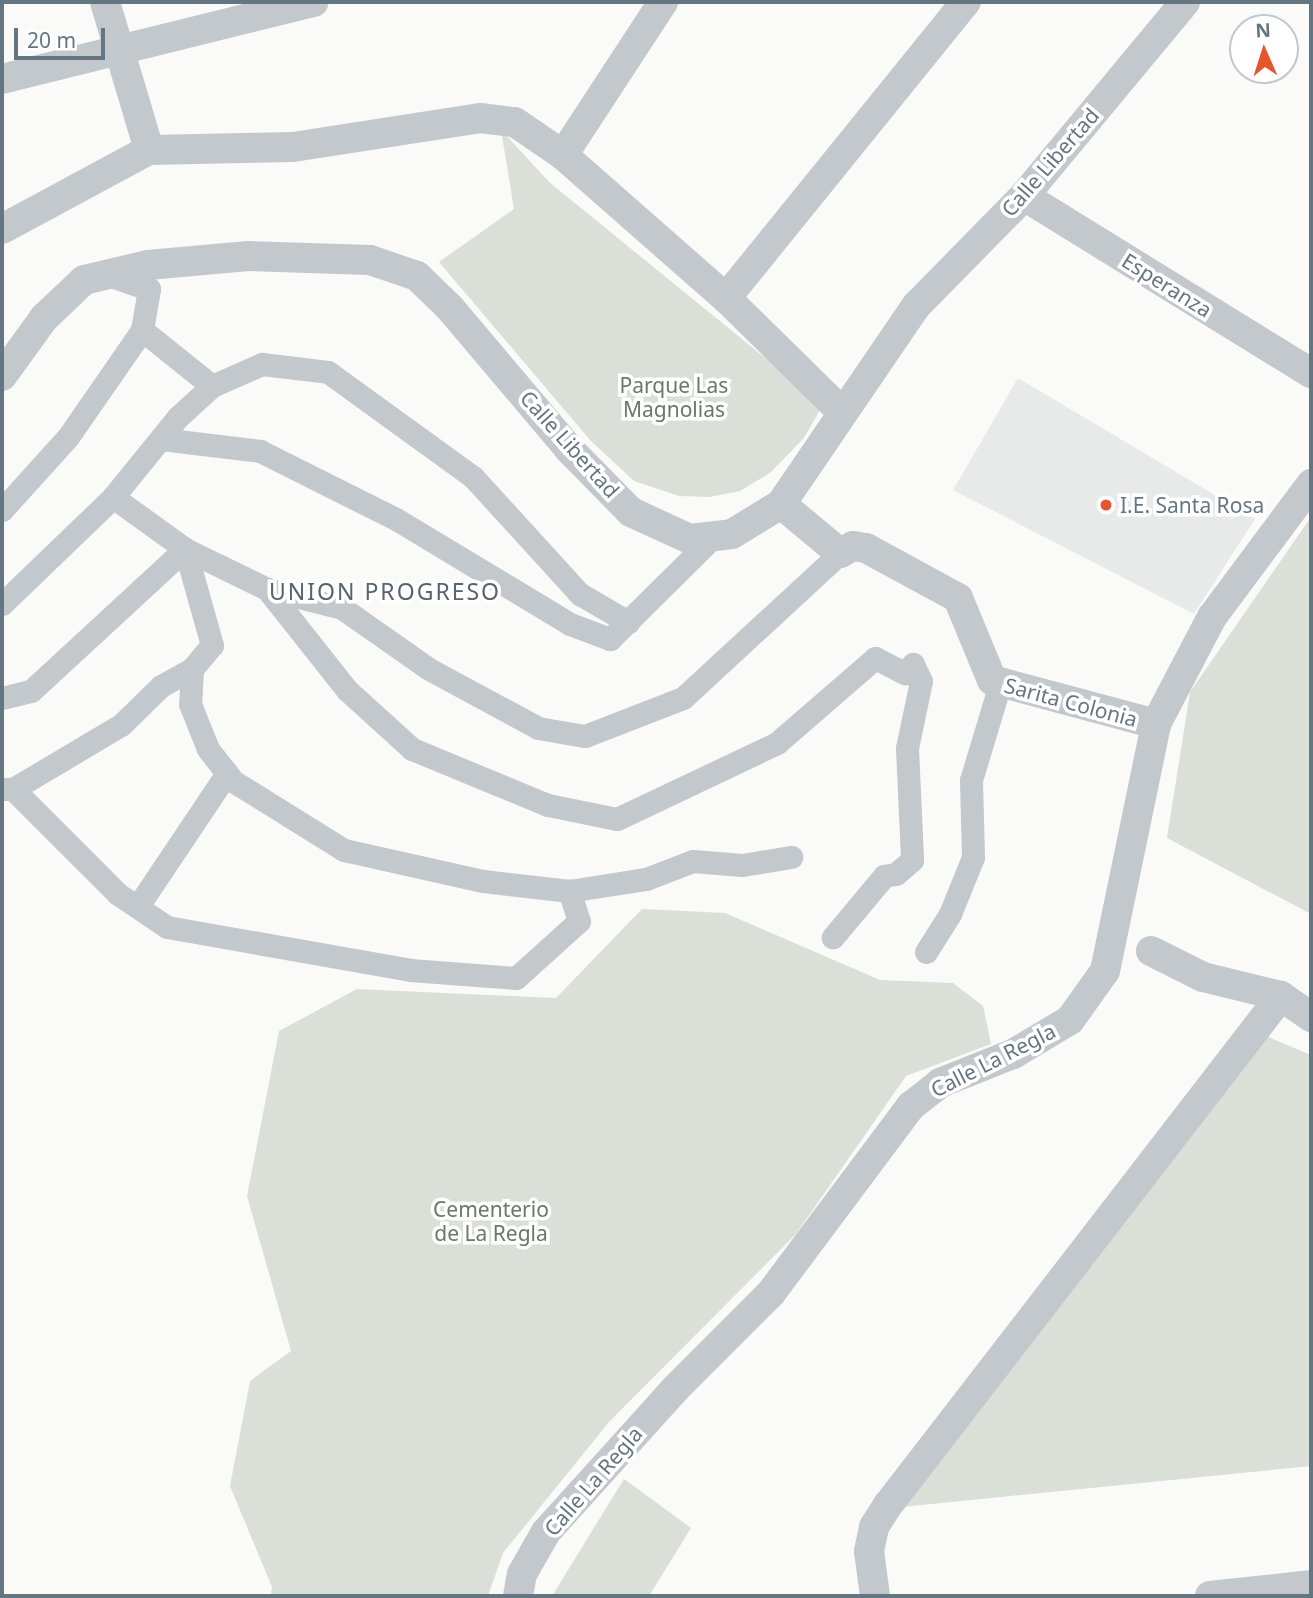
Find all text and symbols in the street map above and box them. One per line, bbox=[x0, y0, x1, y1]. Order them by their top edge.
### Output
scale bar bbox=[18, 14, 108, 58]
north arrow bbox=[1229, 14, 1299, 84]
text: N bbox=[1255, 17, 1271, 43]
text: 20 m bbox=[27, 26, 76, 54]
street label: Calle Libertad bbox=[996, 103, 1104, 221]
street label: Esperanza bbox=[1117, 248, 1217, 322]
park label: Parque Las Magnolias bbox=[620, 372, 728, 422]
street label: Calle Libertad bbox=[515, 385, 625, 503]
place label: I.E. Santa Rosa bbox=[1120, 492, 1264, 518]
marker: I.E. Santa Rosa bbox=[1098, 497, 1114, 513]
district label: UNION PROGRESO bbox=[271, 577, 499, 605]
street label: Sarita Colonia bbox=[1002, 672, 1140, 732]
street label: Calle La Regla bbox=[926, 1018, 1060, 1102]
park label: Cementerio de La Regla bbox=[433, 1196, 549, 1246]
street label: Calle La Regla bbox=[539, 1421, 647, 1541]

